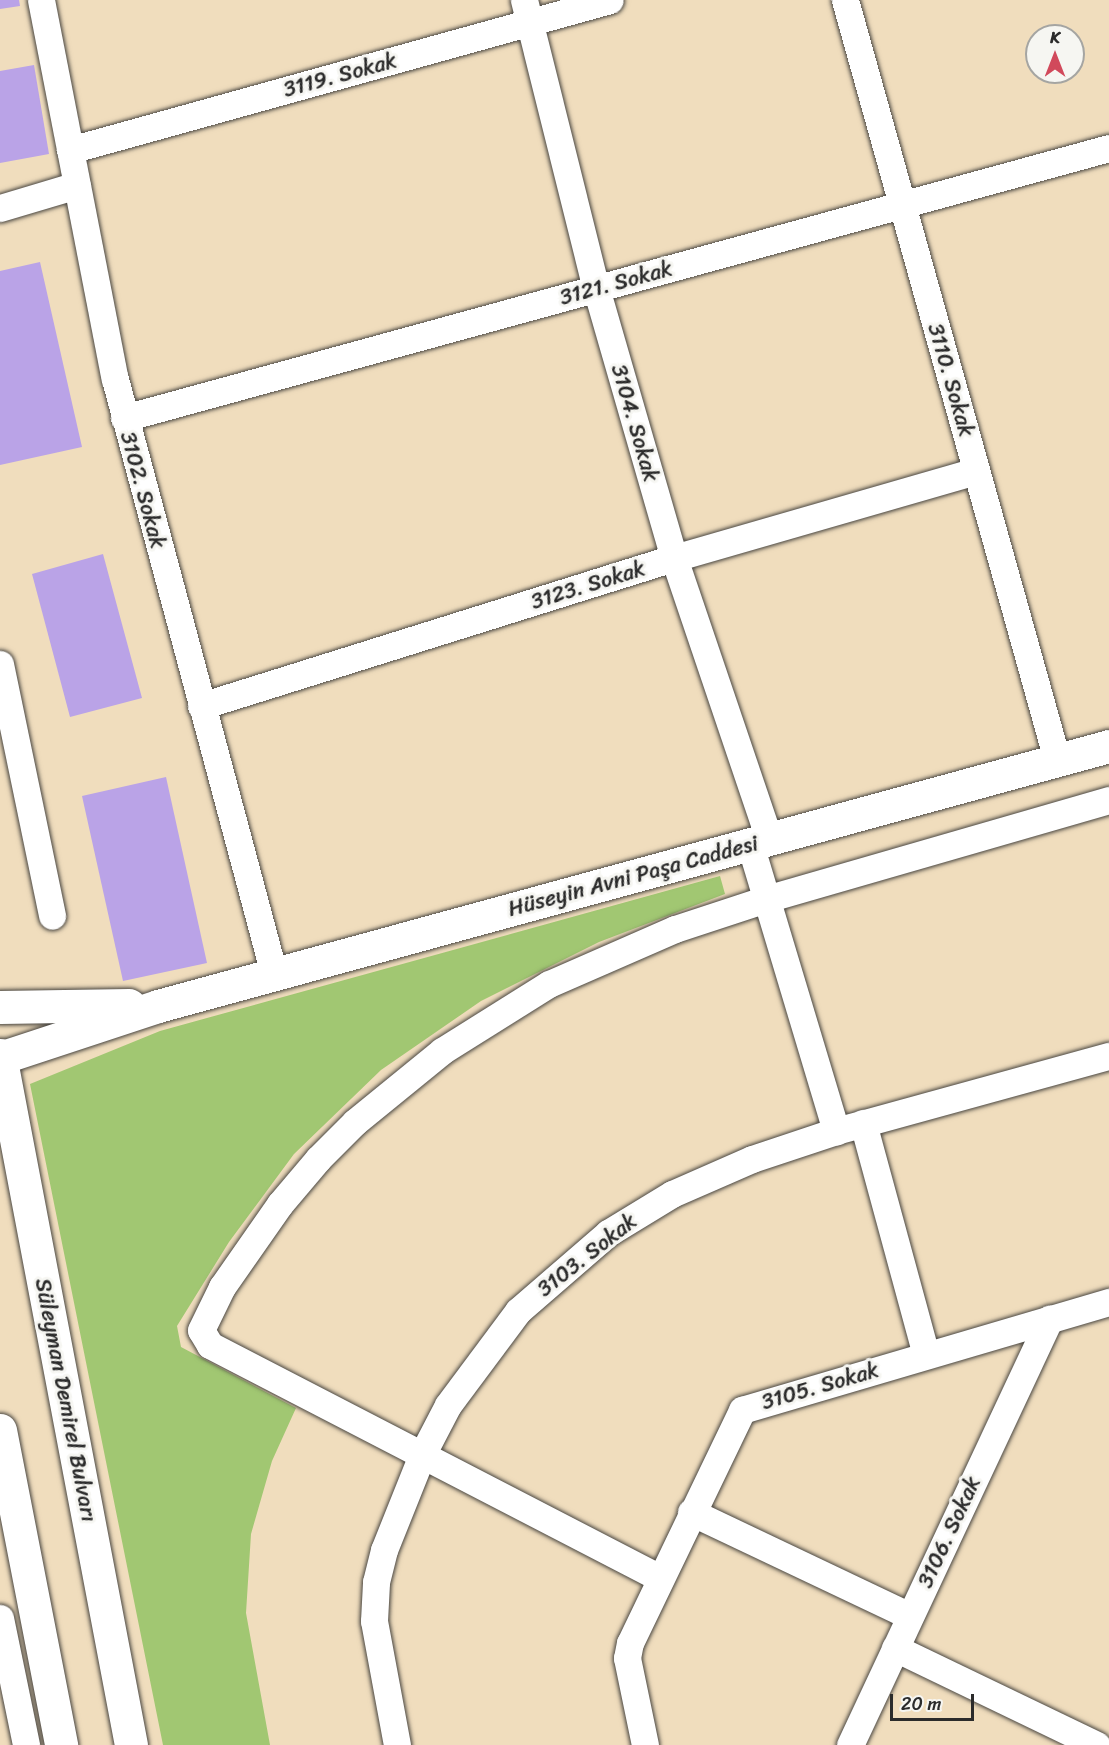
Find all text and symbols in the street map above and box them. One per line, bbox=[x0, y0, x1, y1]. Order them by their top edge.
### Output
text: K bbox=[1050, 23, 1060, 52]
north arrow bbox=[1025, 24, 1085, 84]
street label: 3119. Sokak bbox=[280, 47, 400, 103]
street label: 3121. Sokak bbox=[557, 255, 675, 311]
street label: 3110. Sokak bbox=[922, 320, 980, 440]
street label: 3104. Sokak bbox=[606, 361, 664, 485]
street label: 3102. Sokak bbox=[115, 429, 171, 551]
street label: 3123. Sokak bbox=[528, 555, 648, 615]
street label: Hüseyin Avni Paşa Caddesi bbox=[505, 830, 761, 922]
street label: 3103. Sokak bbox=[532, 1208, 642, 1302]
street label: Süleyman Demirel Bulvarı bbox=[29, 1276, 103, 1524]
street label: 3105. Sokak bbox=[758, 1357, 882, 1415]
street label: 3106. Sokak bbox=[912, 1472, 986, 1592]
scale bar bbox=[893, 1682, 977, 1720]
text: 20 m bbox=[901, 1688, 941, 1720]

